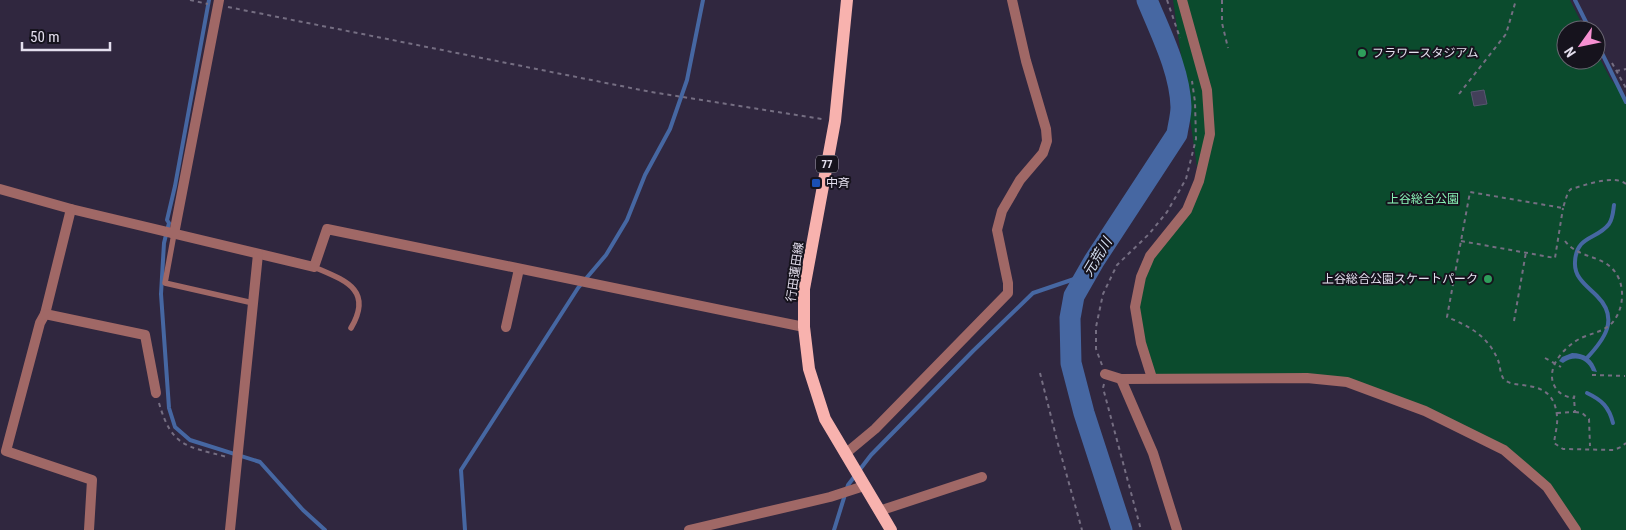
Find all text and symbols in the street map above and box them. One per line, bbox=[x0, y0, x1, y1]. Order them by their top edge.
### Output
scale bar bbox=[22, 20, 110, 52]
north arrow bbox=[1556, 20, 1606, 70]
text: 50 m bbox=[30, 28, 60, 46]
text: N bbox=[1561, 44, 1579, 60]
place label: フラワースタジアム bbox=[1372, 46, 1479, 60]
marker: フラワースタジアム bbox=[1356, 47, 1368, 59]
road number: 77 bbox=[816, 156, 838, 172]
place label: 中斉 bbox=[826, 176, 850, 190]
marker: 中斉 bbox=[810, 177, 822, 189]
park label: 上谷総合公園 bbox=[1387, 192, 1459, 206]
water label: 元荒川 bbox=[1079, 233, 1116, 279]
street label: 行田蓮田線 bbox=[784, 241, 806, 303]
place label: 上谷総合公園スケートパーク bbox=[1322, 272, 1478, 286]
marker: 上谷総合公園スケートパーク bbox=[1482, 273, 1494, 285]

